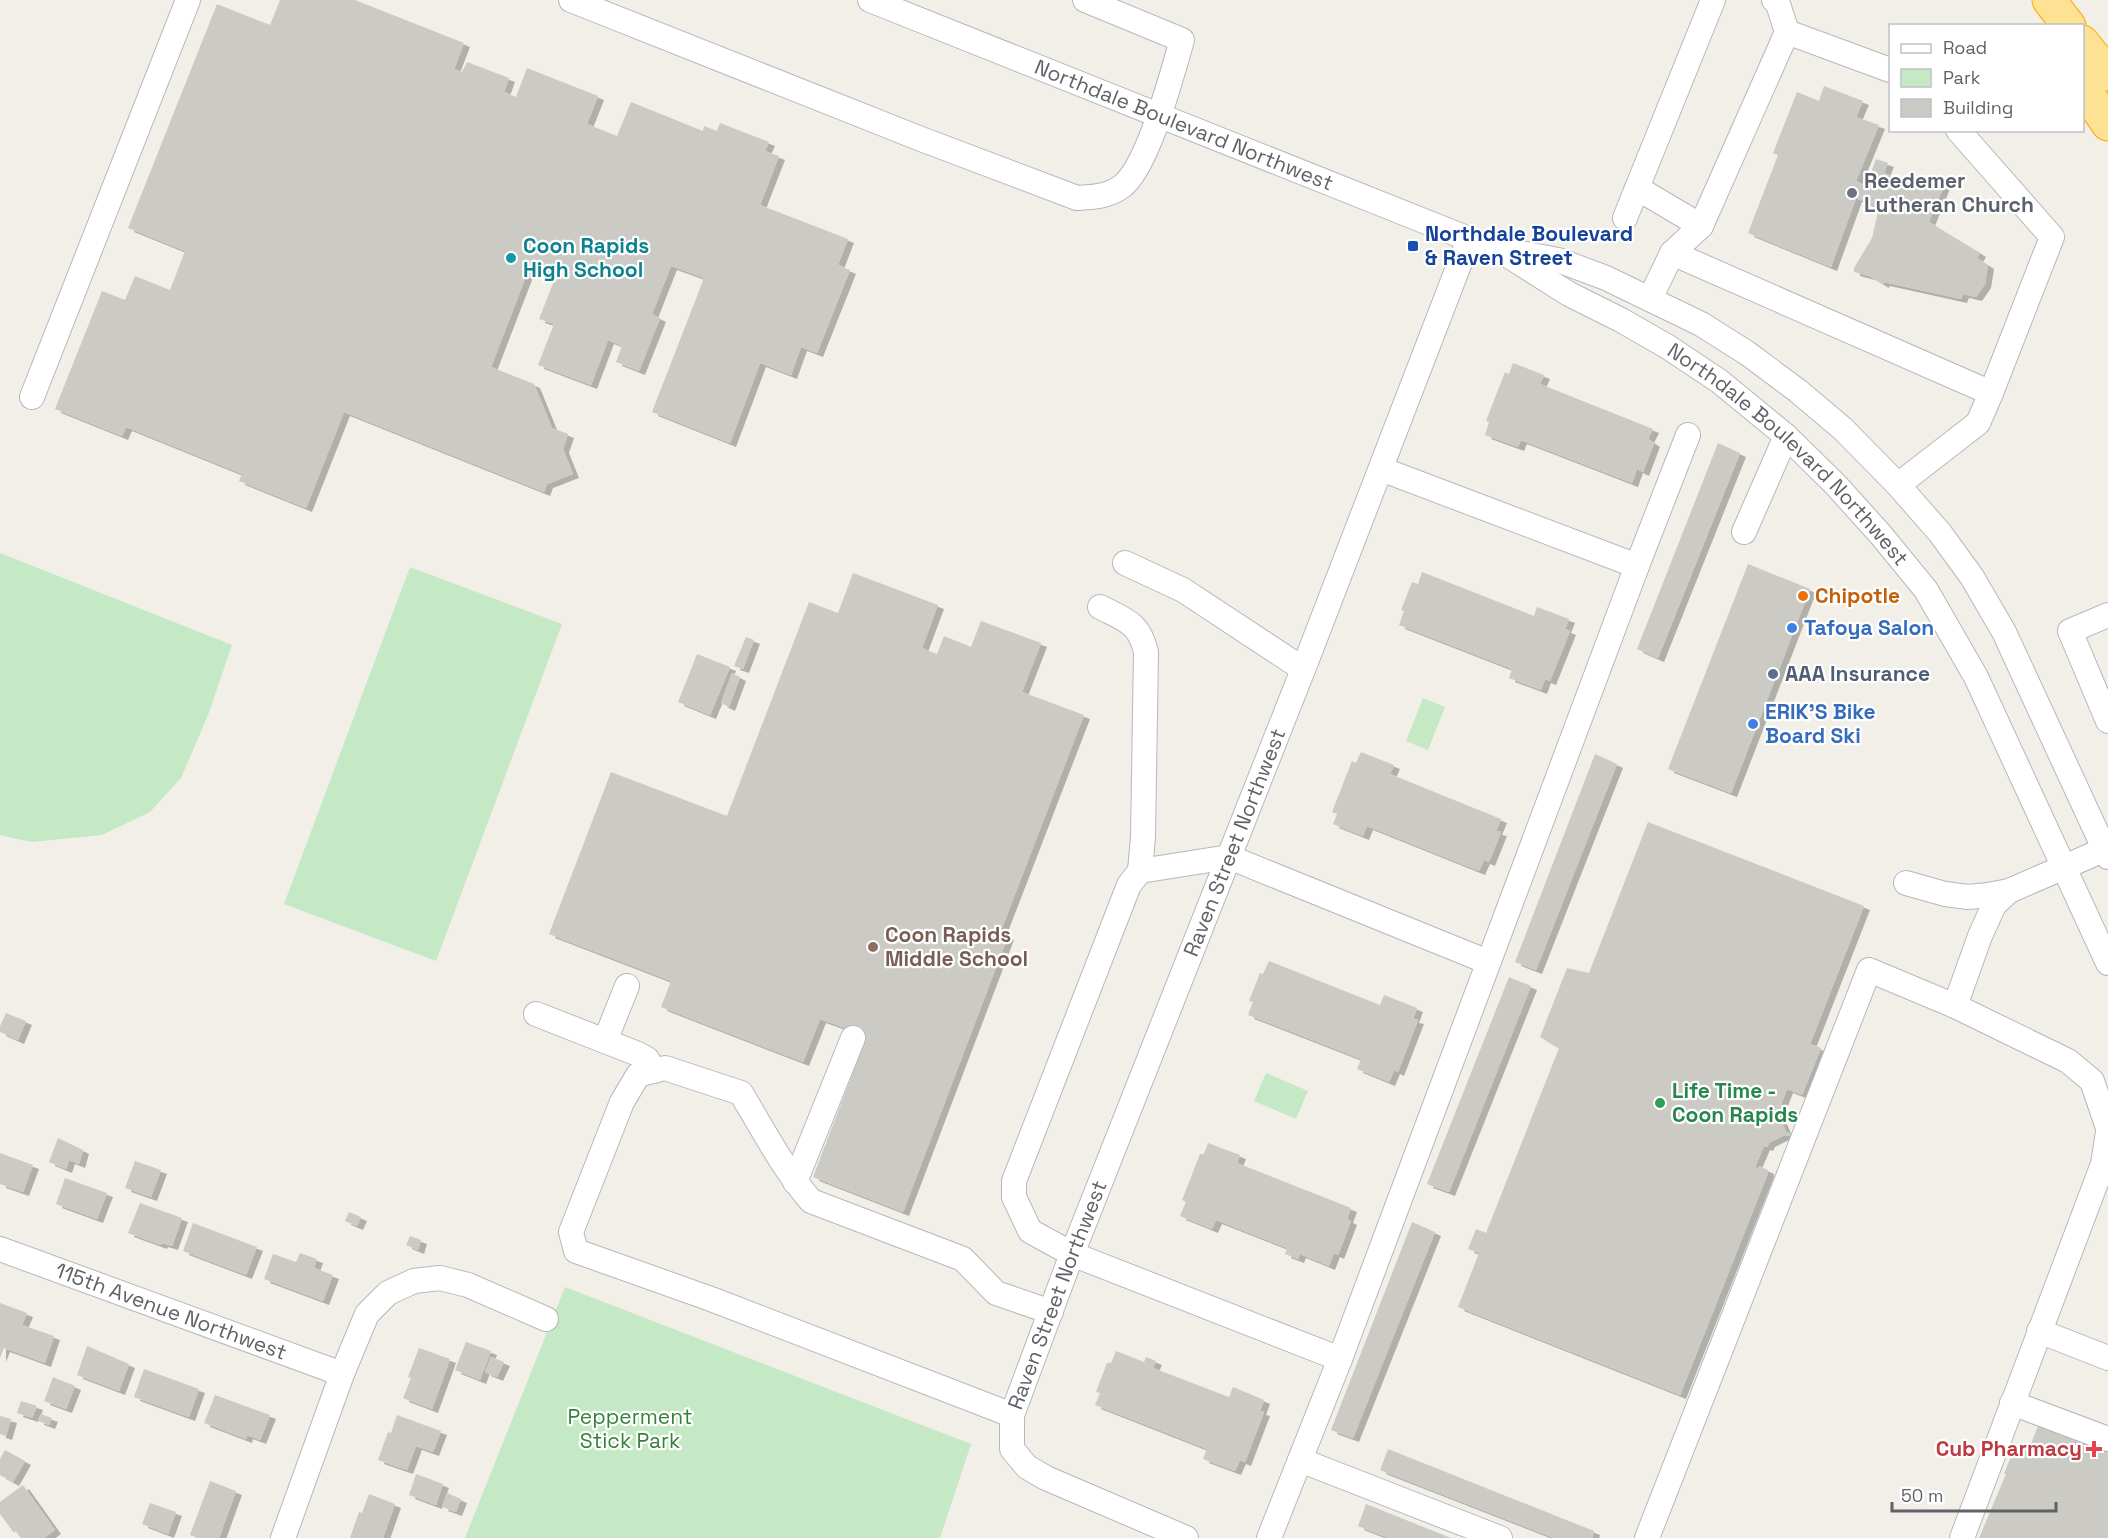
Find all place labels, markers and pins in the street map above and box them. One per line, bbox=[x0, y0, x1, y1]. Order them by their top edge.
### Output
place label: Reedemer Lutheran Church bbox=[1864, 167, 2034, 218]
marker: Reedemer Lutheran Church bbox=[1845, 186, 1859, 200]
place label: Northdale Boulevard & Raven Street bbox=[1425, 220, 1633, 271]
place label: Coon Rapids High School bbox=[523, 232, 649, 283]
marker: Northdale Boulevard & Raven Street bbox=[1406, 239, 1420, 253]
marker: Coon Rapids High School bbox=[504, 251, 518, 265]
place label: Chipotle bbox=[1815, 582, 1900, 609]
marker: Chipotle bbox=[1796, 589, 1810, 603]
place label: Tafoya Salon bbox=[1804, 614, 1934, 641]
marker: Tafoya Salon bbox=[1785, 621, 1799, 635]
place label: AAA Insurance bbox=[1785, 660, 1930, 687]
marker: AAA Insurance bbox=[1766, 667, 1780, 681]
place label: ERIK'S Bike Board Ski bbox=[1765, 698, 1876, 749]
marker: ERIK'S Bike Board Ski bbox=[1746, 717, 1760, 731]
place label: Coon Rapids Middle School bbox=[885, 921, 1028, 972]
marker: Coon Rapids Middle School bbox=[866, 940, 880, 954]
place label: Life Time - Coon Rapids bbox=[1672, 1077, 1798, 1128]
marker: Life Time - Coon Rapids bbox=[1653, 1096, 1667, 1110]
place label: Cub Pharmacy bbox=[1936, 1435, 2082, 1462]
marker: Cub Pharmacy bbox=[2087, 1442, 2101, 1456]

